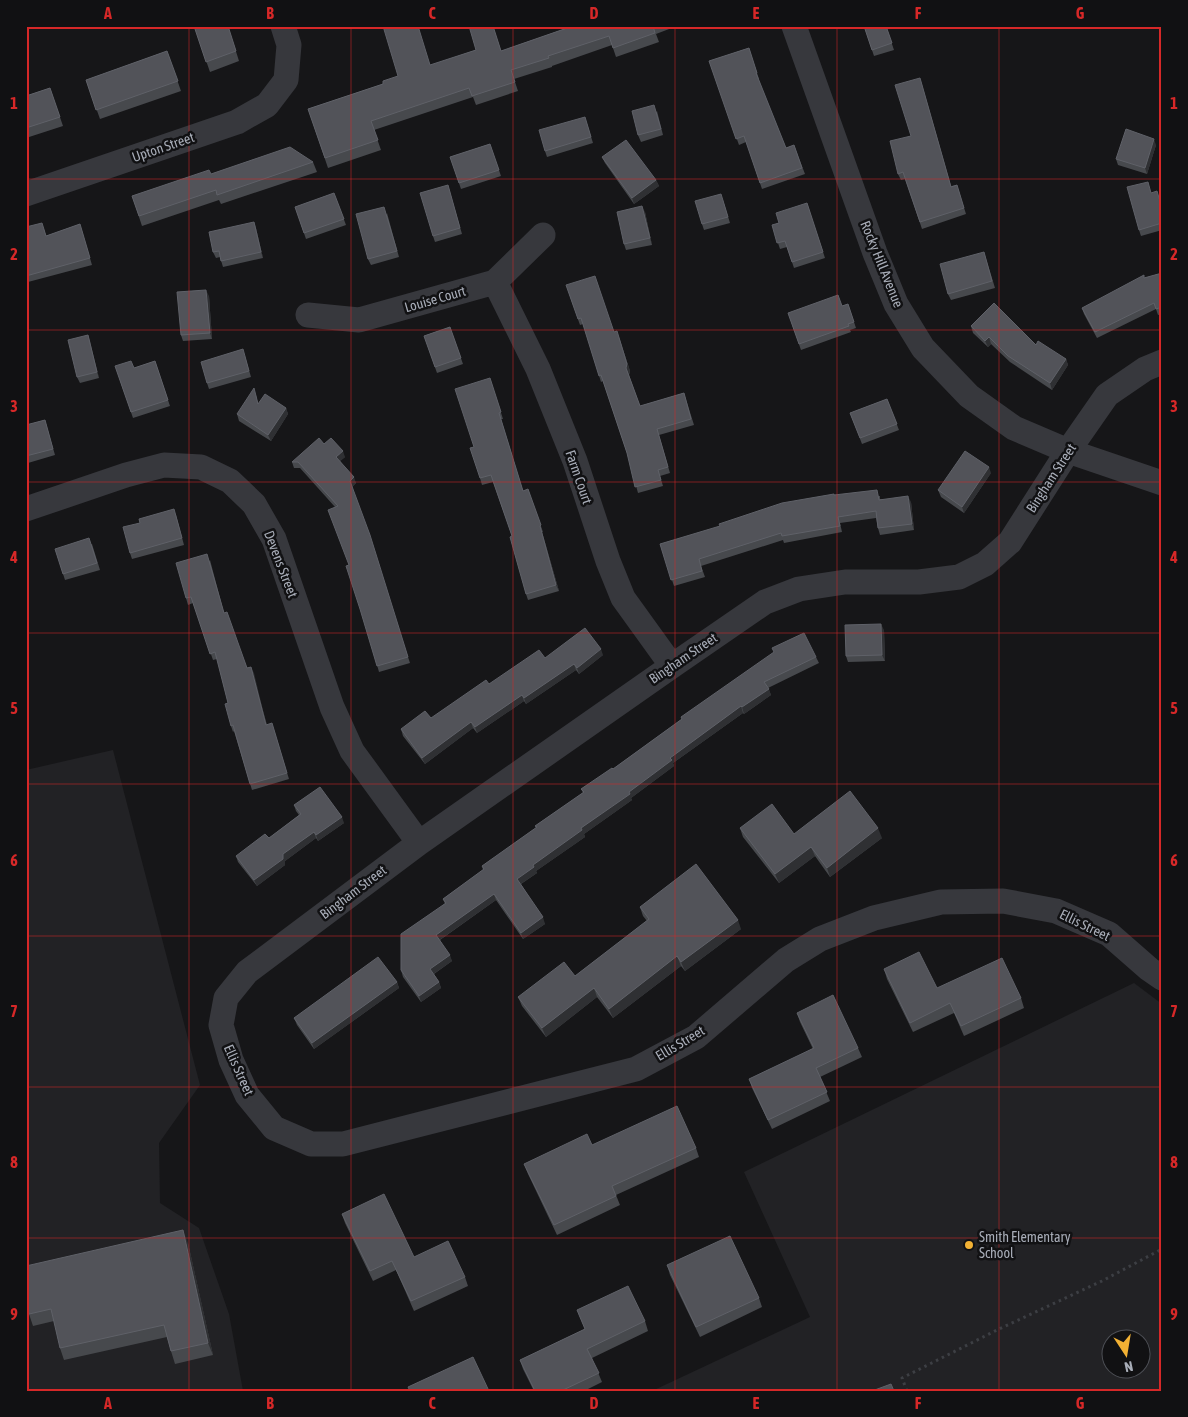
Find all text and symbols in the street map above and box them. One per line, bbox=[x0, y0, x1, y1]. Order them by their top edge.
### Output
text: A bbox=[103, 4, 112, 22]
text: B bbox=[266, 4, 274, 22]
text: C bbox=[428, 4, 436, 22]
text: D bbox=[590, 4, 599, 22]
text: E bbox=[753, 4, 760, 22]
text: F bbox=[915, 4, 922, 22]
text: G bbox=[1076, 4, 1085, 22]
text: 1 bbox=[10, 94, 18, 112]
text: 1 bbox=[1170, 94, 1178, 112]
street label: Upton Street bbox=[130, 129, 196, 165]
street label: Rocky Hill Avenue bbox=[857, 218, 907, 310]
text: 2 bbox=[10, 245, 18, 263]
text: 2 bbox=[1170, 245, 1178, 263]
street label: Louise Court bbox=[403, 283, 467, 315]
text: 3 bbox=[10, 397, 18, 415]
text: 3 bbox=[1170, 397, 1178, 415]
street label: Bingham Street bbox=[1023, 441, 1079, 515]
street label: Farm Court bbox=[562, 448, 596, 506]
street label: Devens Street bbox=[261, 528, 301, 600]
text: 4 bbox=[9, 548, 18, 566]
text: 4 bbox=[1169, 548, 1178, 566]
street label: Bingham Street bbox=[646, 629, 720, 687]
text: 5 bbox=[10, 699, 18, 717]
text: 5 bbox=[1170, 699, 1178, 717]
text: 6 bbox=[10, 851, 18, 869]
text: 6 bbox=[1170, 851, 1178, 869]
street label: Bingham Street bbox=[317, 862, 389, 922]
street label: Ellis Street bbox=[1057, 906, 1113, 944]
text: 7 bbox=[10, 1002, 18, 1020]
text: 7 bbox=[1170, 1002, 1178, 1020]
street label: Ellis Street bbox=[653, 1022, 707, 1064]
street label: Ellis Street bbox=[221, 1042, 257, 1098]
text: 8 bbox=[10, 1153, 18, 1171]
text: 8 bbox=[1170, 1153, 1178, 1171]
place label: Smith Elementary School bbox=[979, 1229, 1071, 1261]
marker: Smith Elementary School bbox=[963, 1239, 975, 1251]
text: 9 bbox=[10, 1305, 18, 1323]
text: 9 bbox=[1170, 1305, 1178, 1323]
north arrow bbox=[1100, 1330, 1150, 1380]
text: N bbox=[1123, 1358, 1134, 1375]
text: A bbox=[103, 1394, 112, 1412]
text: B bbox=[266, 1394, 274, 1412]
text: C bbox=[428, 1394, 436, 1412]
text: D bbox=[590, 1394, 599, 1412]
text: E bbox=[753, 1394, 760, 1412]
text: F bbox=[915, 1394, 922, 1412]
text: G bbox=[1076, 1394, 1085, 1412]

